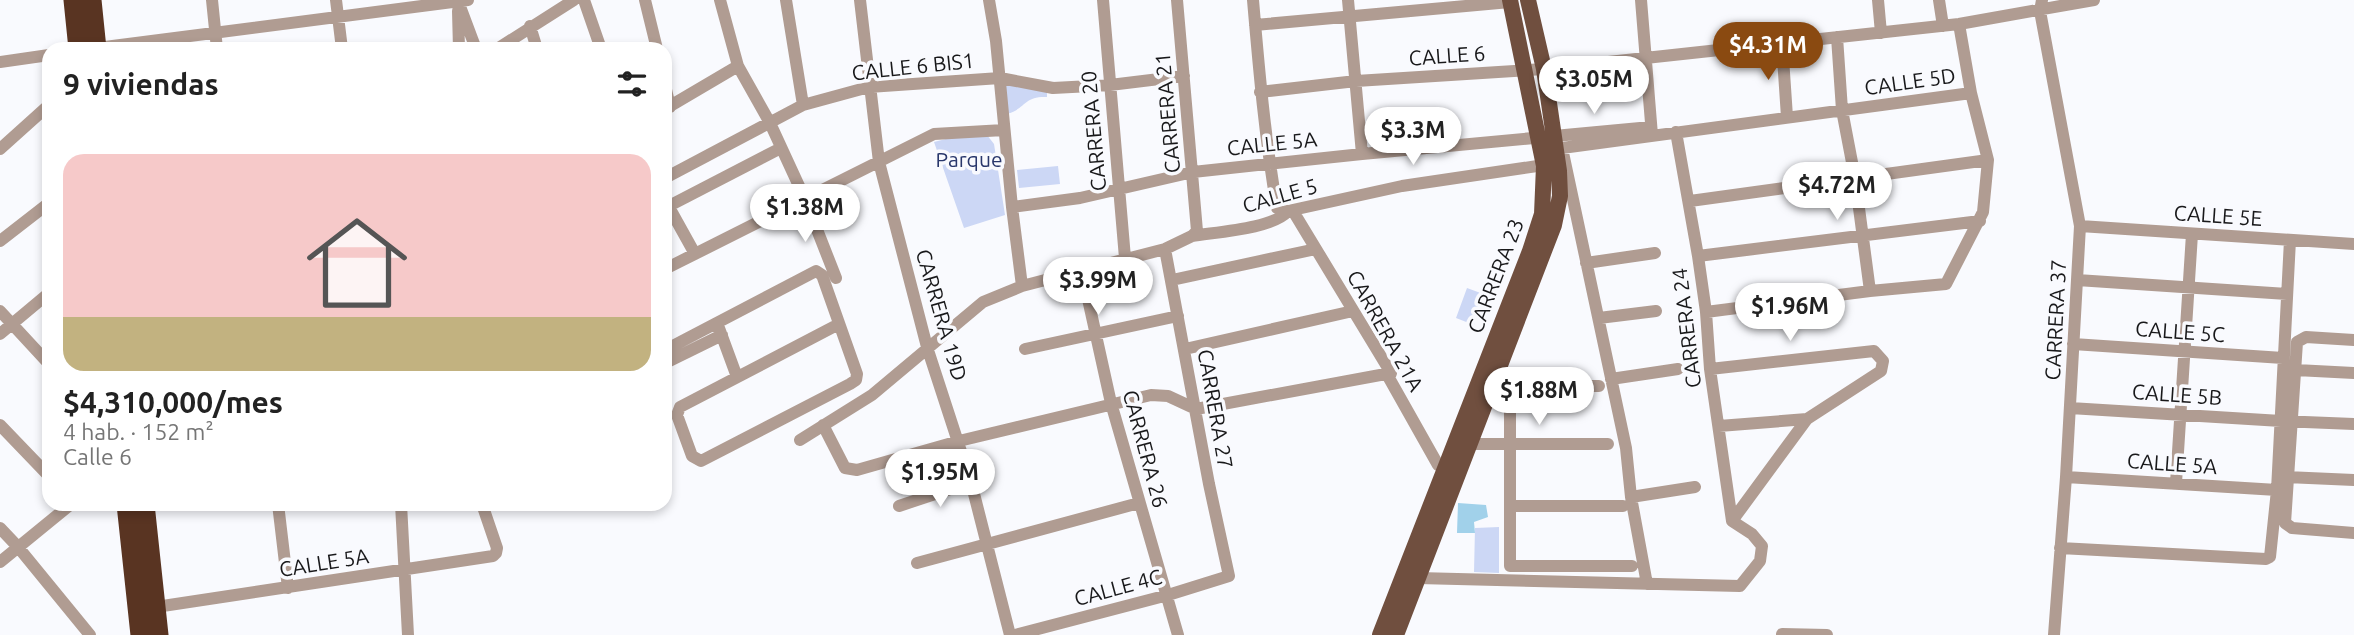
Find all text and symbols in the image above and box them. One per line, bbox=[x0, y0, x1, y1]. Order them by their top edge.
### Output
pin: $4.31M bbox=[1711, 22, 1825, 82]
text: $4.31M bbox=[1729, 32, 1807, 57]
street label: CALLE 6 bbox=[1408, 40, 1486, 70]
street label: CALLE 6 BIS1 bbox=[850, 48, 975, 84]
street label: CARRERA 21 bbox=[1150, 52, 1184, 174]
pin: $3.05M bbox=[1537, 57, 1651, 116]
street label: CALLE 5D bbox=[1863, 63, 1957, 99]
icon: filters bbox=[613, 65, 651, 103]
text: $3.05M bbox=[1555, 66, 1633, 91]
text: 9 viviendas bbox=[63, 67, 219, 101]
street label: CARRERA 20 bbox=[1076, 70, 1110, 192]
pin: $3.3M bbox=[1364, 108, 1462, 167]
text: $3.3M bbox=[1380, 117, 1446, 142]
street label: CALLE 5A bbox=[1226, 126, 1318, 160]
park label: Parque bbox=[936, 147, 1002, 171]
pin: $4.72M bbox=[1780, 162, 1894, 222]
text: $4.72M bbox=[1798, 172, 1876, 197]
street label: CALLE 5 bbox=[1239, 173, 1320, 217]
pin: $1.38M bbox=[748, 184, 862, 244]
text: $1.38M bbox=[766, 194, 844, 219]
icon: home bbox=[294, 200, 420, 326]
street label: CALLE 5E bbox=[2173, 200, 2263, 230]
street label: CARRERA 23 bbox=[1462, 215, 1528, 336]
street label: CARRERA 19D bbox=[912, 246, 972, 383]
pin: $3.99M bbox=[1041, 258, 1155, 317]
street label: CARRERA 37 bbox=[2040, 259, 2070, 381]
street label: CARRERA 21A bbox=[1343, 266, 1429, 395]
text: $3.99M bbox=[1059, 267, 1137, 292]
street label: CARRERA 24 bbox=[1667, 267, 1705, 390]
pin: $1.96M bbox=[1733, 284, 1847, 343]
text: $1.96M bbox=[1751, 293, 1829, 318]
street label: CALLE 5C bbox=[2134, 316, 2226, 346]
street label: CARRERA 27 bbox=[1194, 347, 1238, 470]
pin: $1.88M bbox=[1482, 368, 1596, 427]
text: $1.88M bbox=[1500, 377, 1578, 402]
street label: CALLE 5B bbox=[2131, 379, 2223, 409]
text: $4,310,000/mes bbox=[63, 385, 283, 419]
street label: CARRERA 26 bbox=[1119, 387, 1173, 510]
text: 4 hab. · 152 m² bbox=[63, 419, 214, 444]
text: Calle 6 bbox=[63, 444, 132, 469]
street label: CALLE 5A bbox=[2126, 448, 2218, 478]
pin: $1.95M bbox=[883, 449, 997, 509]
text: $1.95M bbox=[901, 459, 979, 484]
street label: CALLE 5A bbox=[277, 543, 371, 581]
street label: CALLE 4C bbox=[1071, 564, 1164, 610]

